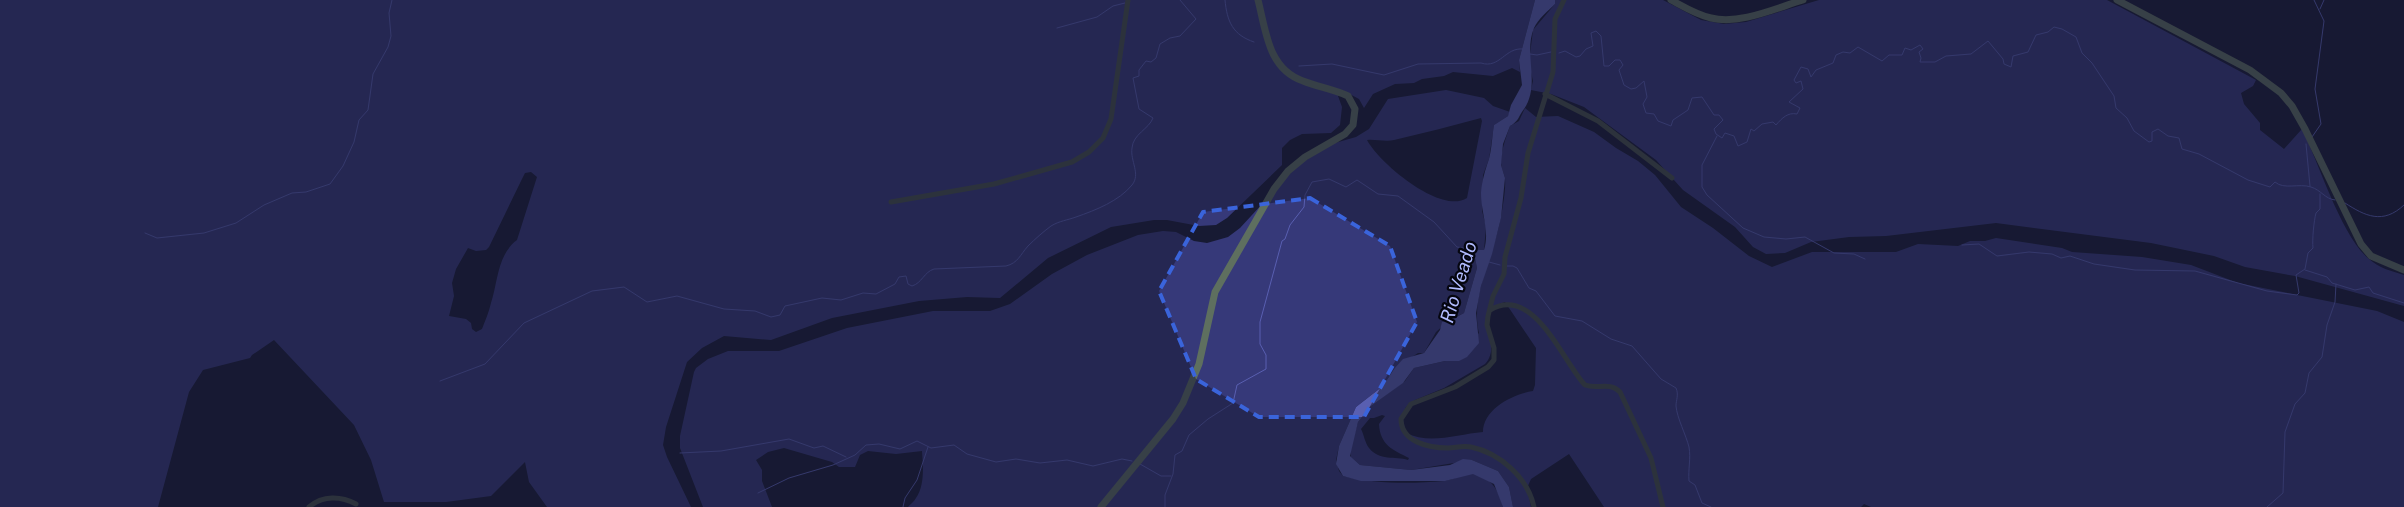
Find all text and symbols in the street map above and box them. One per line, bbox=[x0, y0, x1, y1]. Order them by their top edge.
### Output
water label: Rio Veado bbox=[1435, 239, 1481, 325]

